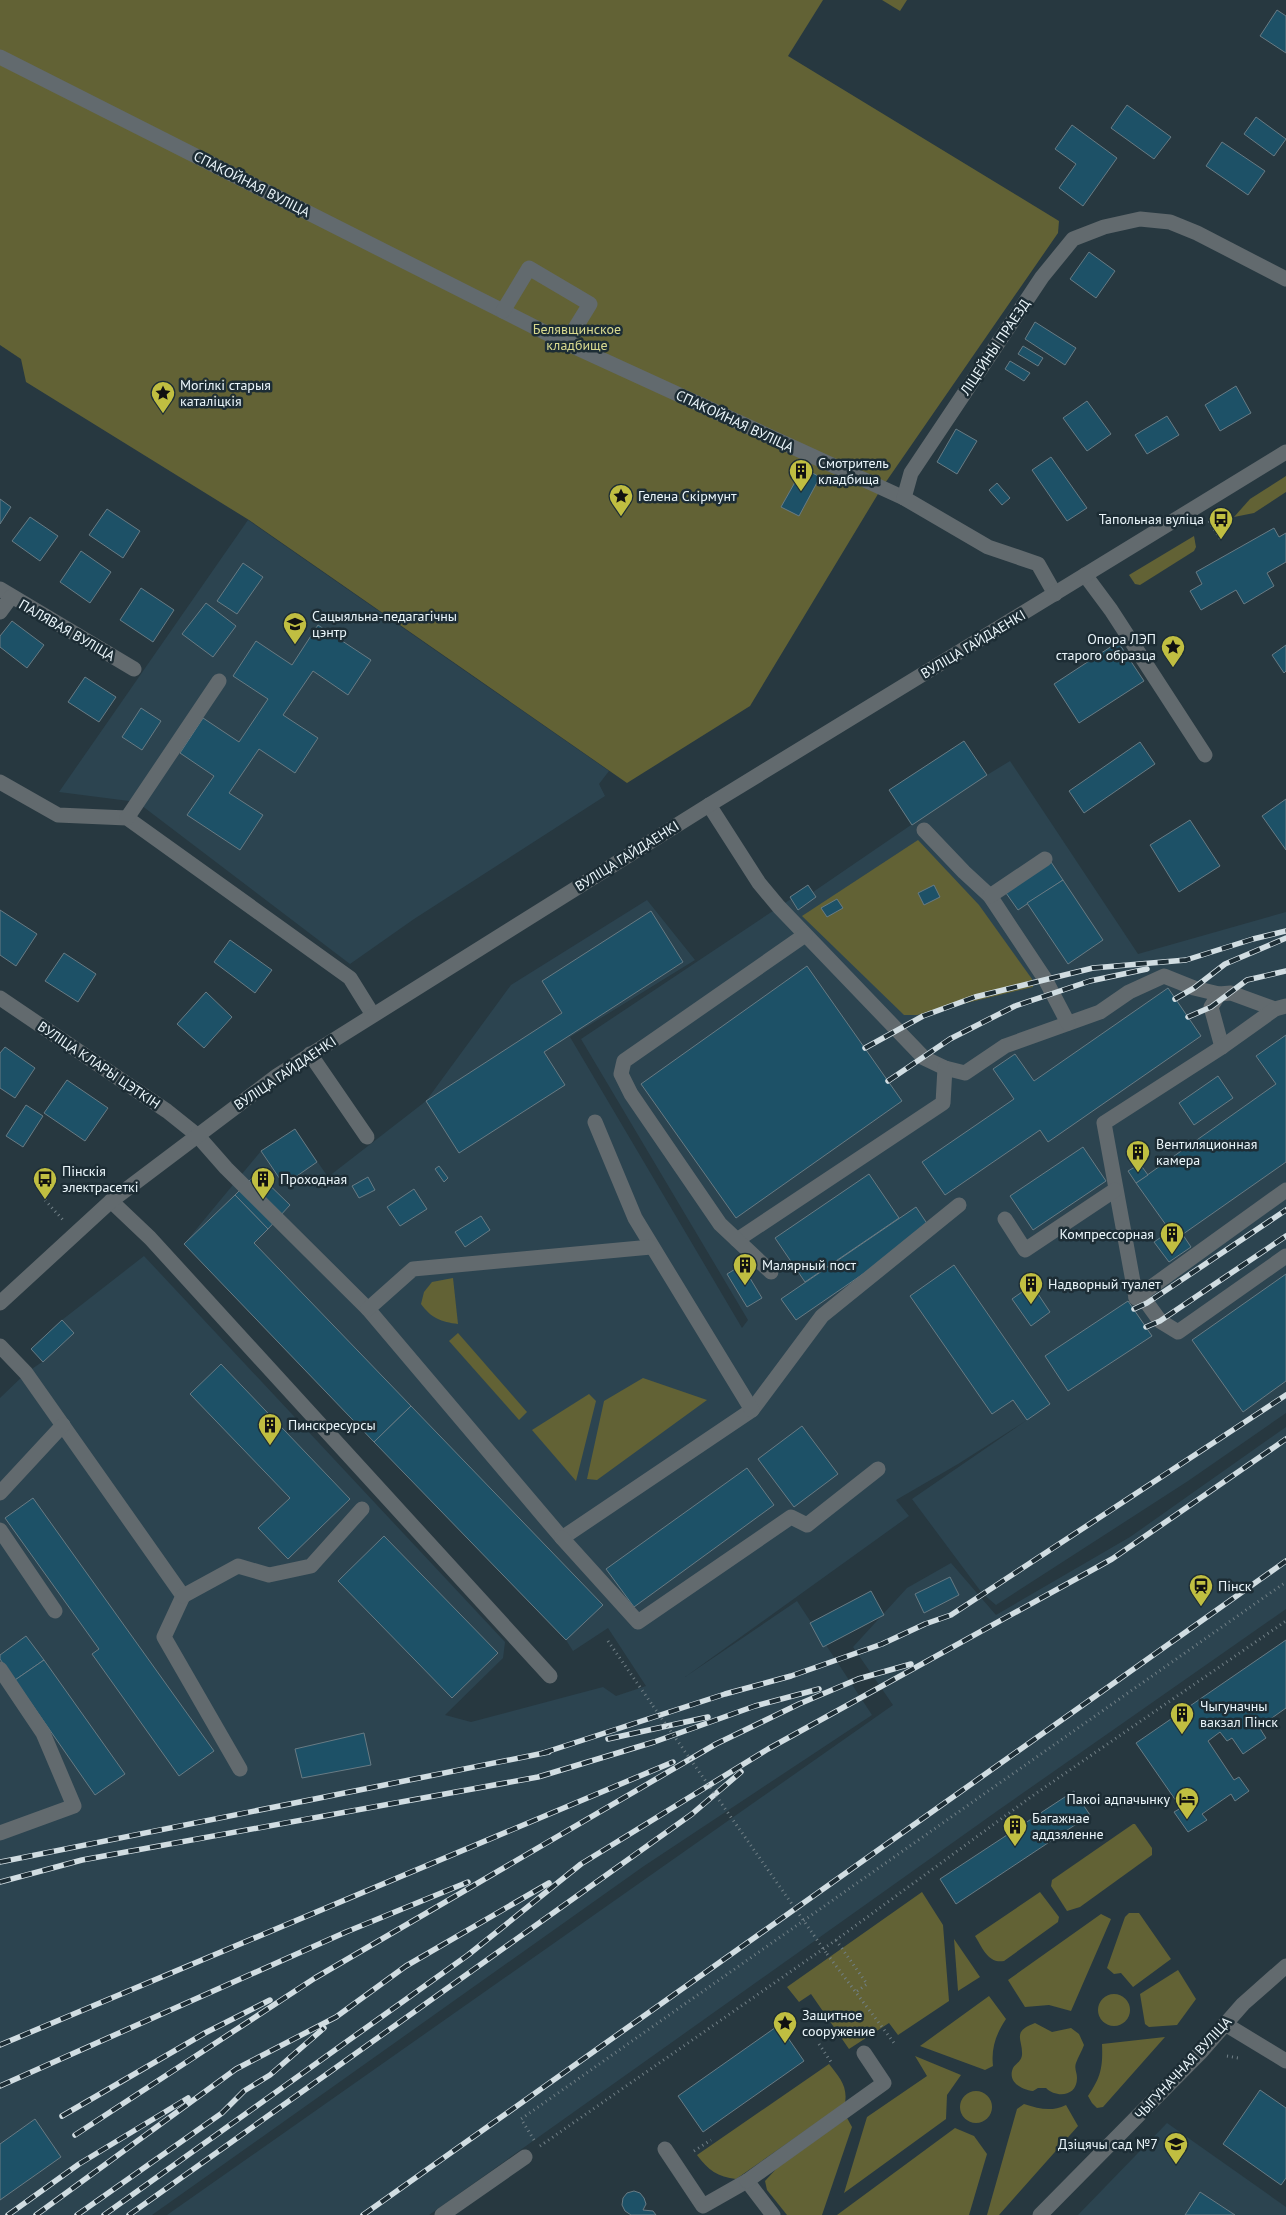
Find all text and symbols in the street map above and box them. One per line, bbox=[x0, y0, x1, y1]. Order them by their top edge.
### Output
street label: СПАКОЙНАЯ ВУЛІЦА bbox=[191, 147, 314, 221]
street label: ЛІЦЕЙНЫ ПРАЕЗД bbox=[956, 295, 1034, 399]
park label: Белявщинское кладбище bbox=[533, 320, 621, 354]
place label: Могілкі старыя каталіцкія bbox=[180, 376, 271, 410]
place icon: Могілкі старыя каталіцкія bbox=[150, 380, 176, 414]
street label: СПАКОЙНАЯ ВУЛІЦА bbox=[673, 386, 798, 457]
place label: Смотритель кладбища bbox=[818, 454, 889, 488]
building icon: Смотритель кладбища bbox=[788, 458, 814, 492]
place icon: Гелена Скірмунт bbox=[608, 483, 634, 517]
place label: Гелена Скірмунт bbox=[638, 487, 737, 505]
bus stop icon: Тапольная вуліца bbox=[1208, 506, 1234, 540]
place label: Тапольная вуліца bbox=[1099, 510, 1204, 528]
street label: ПАЛЯВАЯ ВУЛІЦА bbox=[16, 595, 119, 665]
street label: ВУЛІЦА ГАЙДАЕНКІ bbox=[917, 606, 1029, 682]
place label: Сацыяльна-педагагічны цэнтр bbox=[312, 607, 457, 641]
school or university icon: Сацыяльна-педагагічны цэнтр bbox=[282, 611, 308, 645]
place label: Опора ЛЭП старого образца bbox=[1056, 630, 1156, 664]
place icon: Опора ЛЭП старого образца bbox=[1160, 634, 1186, 668]
street label: ВУЛІЦА ГАЙДАЕНКІ bbox=[572, 817, 682, 895]
street label: ВУЛІЦА КЛАРЫ ЦЭТКІН bbox=[34, 1017, 164, 1113]
street label: ВУЛІЦА ГАЙДАЕНКІ bbox=[231, 1032, 339, 1114]
place label: Вентиляционная камера bbox=[1156, 1135, 1257, 1169]
building icon: Вентиляционная камера bbox=[1125, 1139, 1151, 1173]
place label: Пінскія электрасеткі bbox=[62, 1162, 138, 1196]
bus stop icon: Пінскія электрасеткі bbox=[32, 1166, 58, 1200]
building icon: Проходная bbox=[250, 1166, 276, 1200]
place label: Проходная bbox=[280, 1170, 347, 1188]
building icon: Компрессорная bbox=[1159, 1221, 1185, 1255]
place label: Компрессорная bbox=[1060, 1225, 1154, 1243]
building icon: Малярный пост bbox=[732, 1252, 758, 1286]
place label: Малярный пост bbox=[762, 1256, 857, 1274]
building icon: Надворный туалет bbox=[1018, 1271, 1044, 1305]
place label: Надворный туалет bbox=[1048, 1275, 1161, 1293]
building icon: Пинскресурсы bbox=[257, 1412, 283, 1446]
place label: Пинскресурсы bbox=[288, 1416, 376, 1434]
station icon: Пінск bbox=[1188, 1573, 1214, 1607]
place label: Пінск bbox=[1218, 1577, 1252, 1595]
place label: Чыгуначны вакзал Пінск bbox=[1200, 1697, 1278, 1731]
building icon: Чыгуначны вакзал Пінск bbox=[1169, 1701, 1195, 1735]
hotel icon: Пакоі адпачынку bbox=[1174, 1786, 1200, 1820]
place label: Пакоі адпачынку bbox=[1066, 1790, 1170, 1808]
place label: Багажнае аддзяленне bbox=[1032, 1809, 1104, 1843]
building icon: Багажнае аддзяленне bbox=[1002, 1813, 1028, 1847]
place label: Защитное сооружение bbox=[802, 2006, 876, 2040]
place icon: Защитное сооружение bbox=[772, 2010, 798, 2044]
street label: ЧЫГУНАЧНАЯ ВУЛІЦА bbox=[1131, 2012, 1236, 2123]
school or university icon: Дзіцячы сад №7 bbox=[1163, 2131, 1189, 2165]
place label: Дзіцячы сад №7 bbox=[1058, 2135, 1158, 2153]

